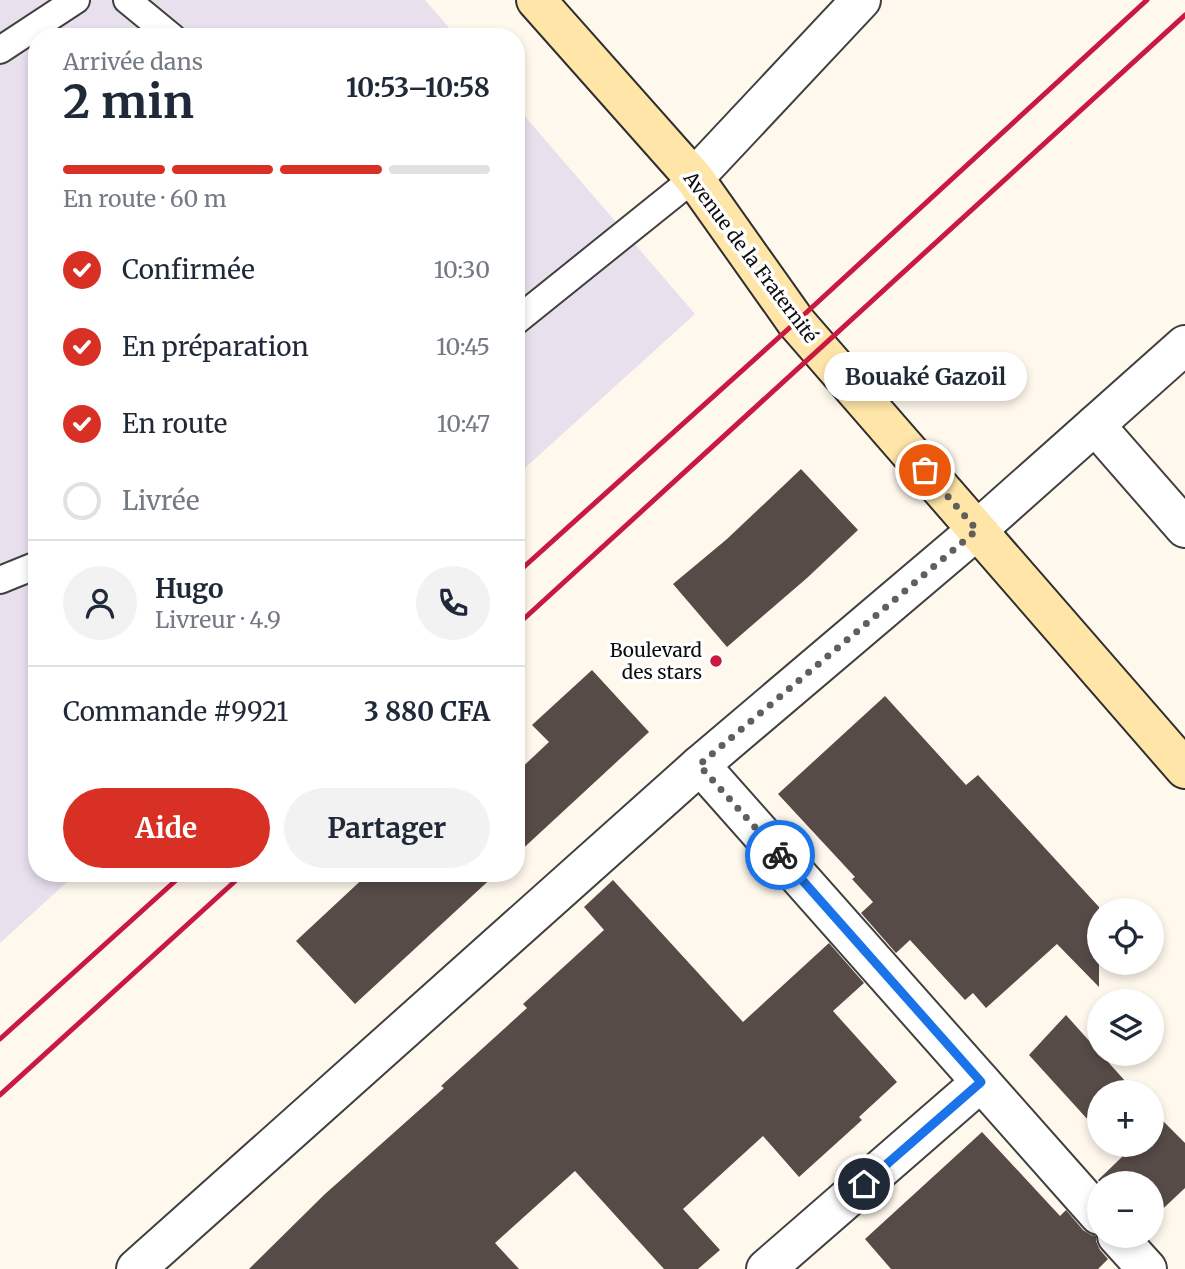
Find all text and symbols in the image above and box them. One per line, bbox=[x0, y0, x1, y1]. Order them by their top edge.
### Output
text: Arrivée dans bbox=[63, 47, 203, 76]
text: 10:53–10:58 bbox=[346, 71, 490, 104]
text: 2 min bbox=[63, 73, 194, 131]
street label: Avenue de la Fraternité bbox=[678, 166, 823, 347]
text: En route · 60 m bbox=[63, 184, 227, 213]
icon: check bbox=[63, 251, 101, 289]
text: Confirmée bbox=[122, 253, 255, 286]
text: 10:30 bbox=[434, 255, 490, 284]
icon: check bbox=[63, 328, 101, 366]
text: En préparation bbox=[122, 330, 309, 363]
text: 10:45 bbox=[436, 332, 490, 361]
callout: Bouaké Gazoil bbox=[824, 351, 1026, 400]
text: Bouaké Gazoil bbox=[845, 362, 1006, 391]
icon: check bbox=[63, 405, 101, 443]
text: En route bbox=[122, 407, 227, 440]
text: 10:47 bbox=[437, 409, 490, 438]
pin bbox=[895, 440, 955, 500]
icon: bag bbox=[906, 451, 944, 489]
text: Livrée bbox=[122, 484, 200, 517]
button: person bbox=[63, 566, 137, 640]
button: phone bbox=[416, 566, 490, 640]
text: Hugo bbox=[155, 572, 224, 605]
text: Livreur · 4.9 bbox=[155, 605, 281, 634]
place label: Boulevard des stars bbox=[610, 638, 702, 684]
marker: Boulevard des stars bbox=[708, 653, 724, 669]
text: Commande #9921 bbox=[63, 695, 288, 728]
text: 3 880 CFA bbox=[364, 695, 490, 728]
button: Aide bbox=[63, 788, 270, 868]
button: Partager bbox=[284, 788, 490, 868]
courier bbox=[745, 820, 815, 890]
icon: bike bbox=[761, 836, 799, 874]
map controls bbox=[1087, 898, 1164, 1248]
button: locate bbox=[1087, 898, 1164, 975]
button: layers bbox=[1087, 989, 1164, 1066]
button: + bbox=[1087, 1080, 1164, 1157]
pin bbox=[834, 1154, 894, 1214]
icon: home bbox=[845, 1165, 883, 1203]
button: − bbox=[1087, 1171, 1164, 1248]

